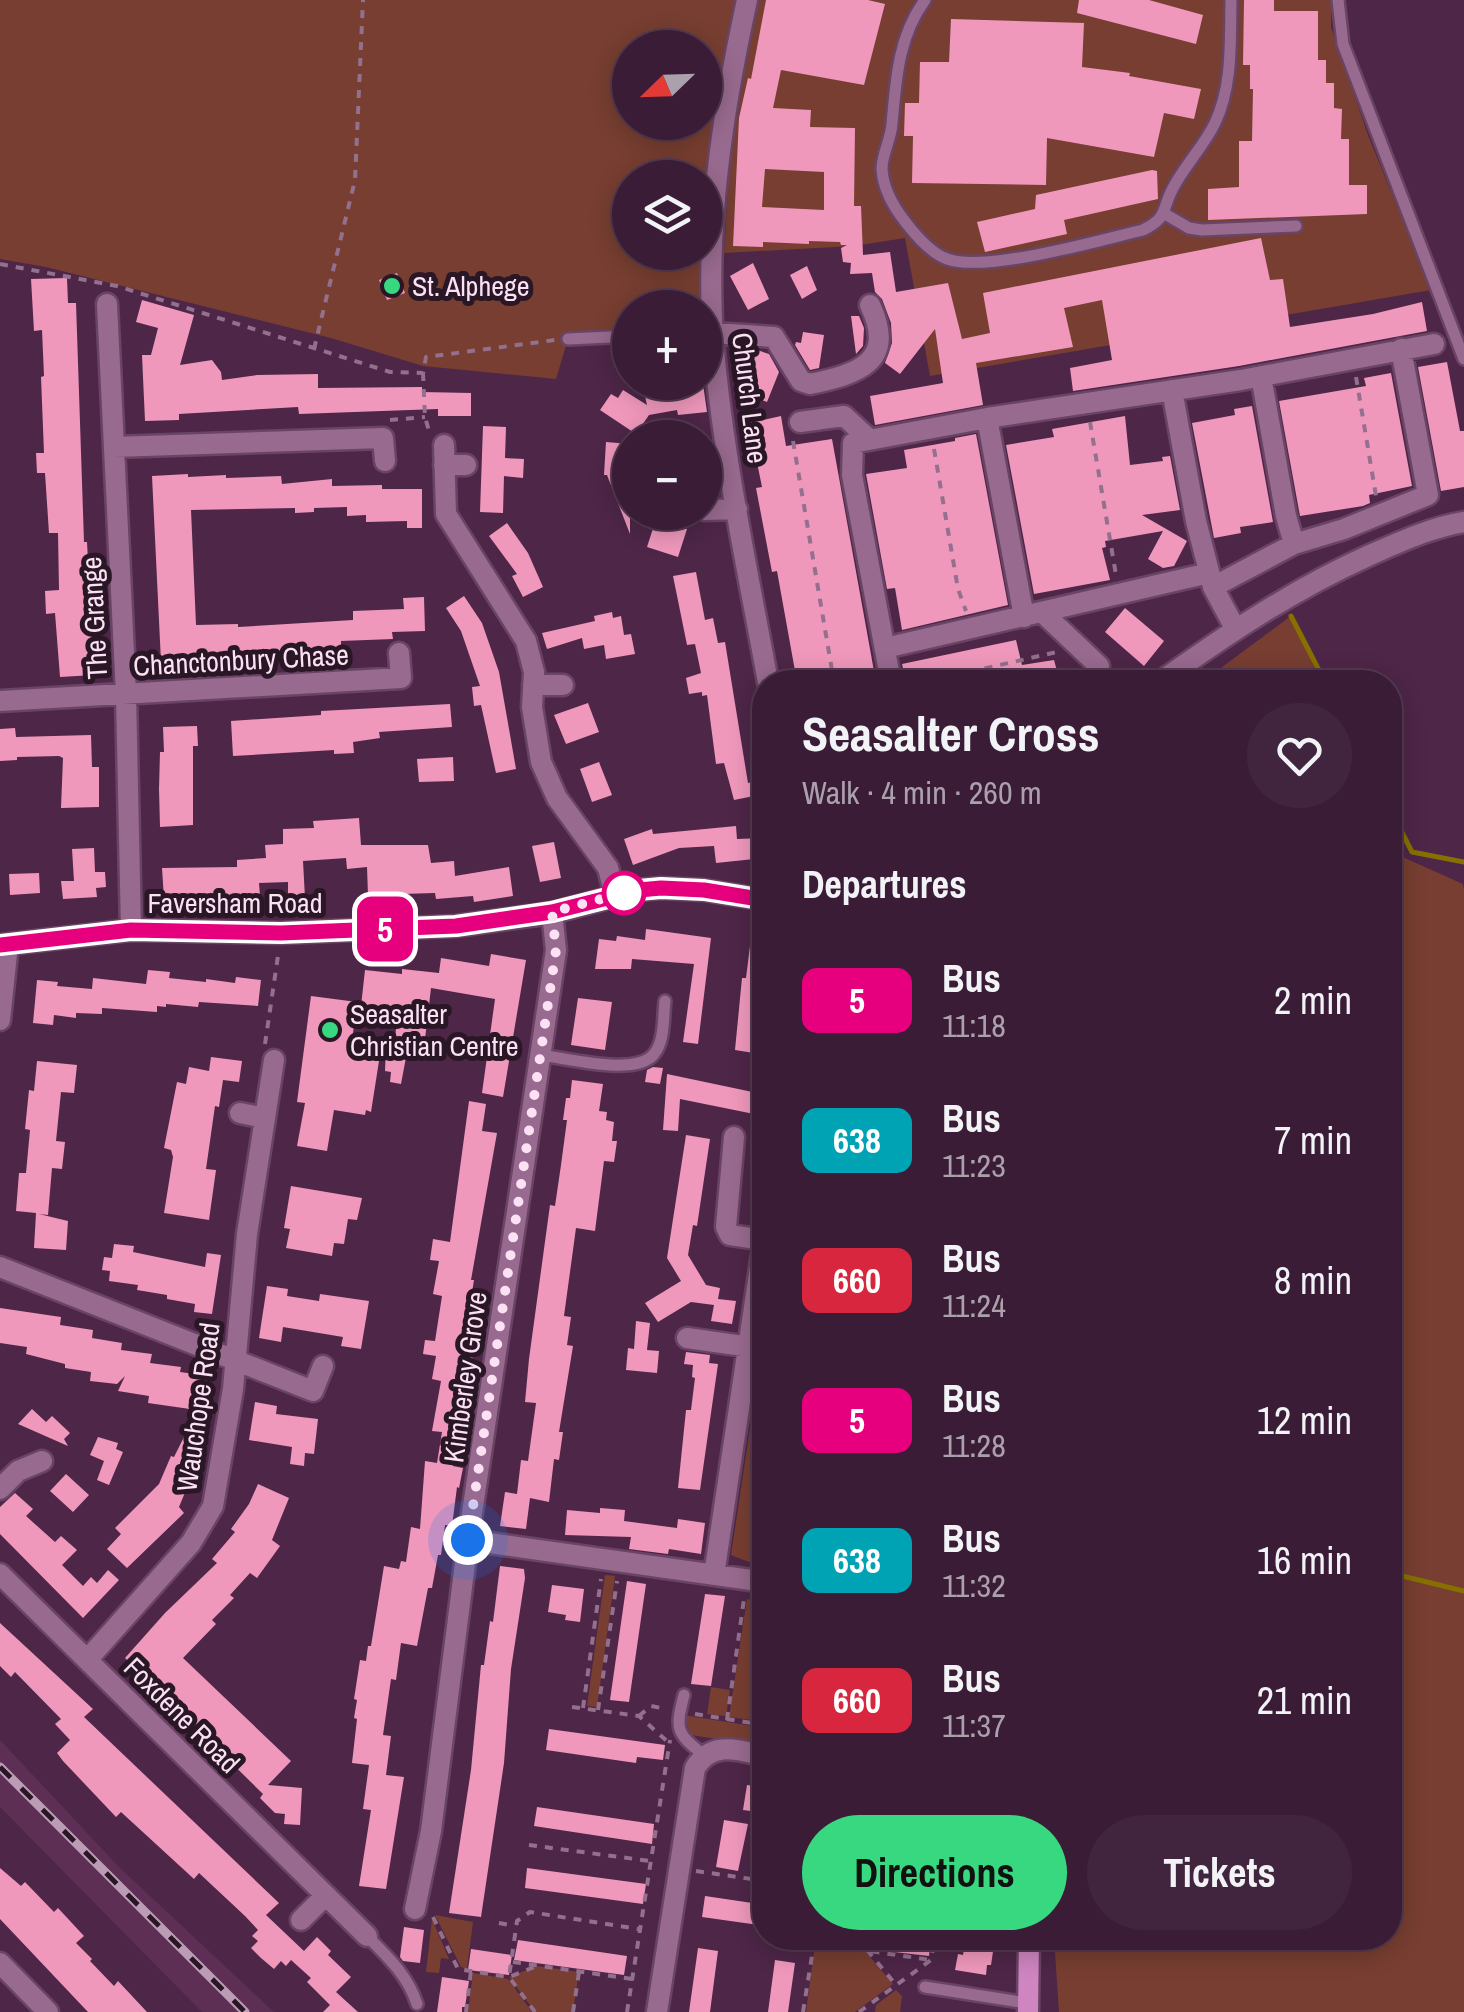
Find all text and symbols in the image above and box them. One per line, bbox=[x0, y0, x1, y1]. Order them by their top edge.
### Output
north arrow bbox=[612, 30, 722, 140]
map controls bbox=[612, 30, 722, 530]
button: layers bbox=[612, 160, 722, 270]
place label: St. Alphege bbox=[412, 267, 529, 305]
marker: St. Alphege bbox=[381, 275, 403, 297]
button: + bbox=[612, 290, 722, 400]
street label: Church Lane bbox=[723, 330, 777, 466]
button: − bbox=[612, 420, 722, 530]
street label: The Grange bbox=[72, 556, 116, 680]
street label: Chanctonbury Chase bbox=[132, 635, 350, 685]
text: Seasalter Cross bbox=[802, 701, 1100, 766]
button: heart bbox=[1247, 703, 1352, 808]
text: Walk · 4 min · 260 m bbox=[802, 771, 1042, 814]
text: Departures bbox=[802, 859, 967, 910]
unlabelled marker bbox=[603, 872, 645, 914]
street label: Faversham Road bbox=[148, 884, 322, 922]
line badge: 5 bbox=[352, 896, 418, 962]
text: 5 bbox=[377, 906, 393, 953]
text: Bus bbox=[942, 953, 1001, 1004]
text: 2 min bbox=[1274, 975, 1352, 1026]
text: 5 bbox=[849, 977, 865, 1024]
place label: Seasalter Christian Centre bbox=[350, 995, 518, 1065]
text: 11:18 bbox=[942, 1004, 1006, 1047]
marker: Seasalter Christian Centre bbox=[319, 1019, 341, 1041]
text: Bus bbox=[942, 1093, 1001, 1144]
text: 7 min bbox=[1274, 1115, 1352, 1166]
text: 638 bbox=[833, 1117, 881, 1164]
text: 11:23 bbox=[942, 1144, 1006, 1187]
text: Bus bbox=[942, 1233, 1001, 1284]
text: 8 min bbox=[1274, 1255, 1352, 1306]
text: 660 bbox=[833, 1257, 881, 1304]
text: 11:24 bbox=[942, 1284, 1006, 1327]
street label: Kimberley Grove bbox=[434, 1289, 496, 1465]
street label: Wauchope Road bbox=[167, 1320, 229, 1494]
text: Bus bbox=[942, 1373, 1001, 1424]
text: 12 min bbox=[1257, 1395, 1352, 1446]
text: 5 bbox=[849, 1397, 865, 1444]
text: 11:28 bbox=[942, 1424, 1006, 1467]
text: Bus bbox=[942, 1513, 1001, 1564]
your location bbox=[443, 1515, 493, 1565]
text: 16 min bbox=[1257, 1535, 1352, 1586]
text: 638 bbox=[833, 1537, 881, 1584]
text: 11:32 bbox=[942, 1564, 1006, 1607]
street label: Foxdene Road bbox=[116, 1649, 248, 1781]
text: Bus bbox=[942, 1653, 1001, 1704]
text: 21 min bbox=[1257, 1675, 1352, 1726]
text: 660 bbox=[833, 1677, 881, 1724]
text: 11:37 bbox=[942, 1704, 1006, 1747]
button: Directions bbox=[802, 1815, 1067, 1930]
button: Tickets bbox=[1087, 1815, 1352, 1930]

